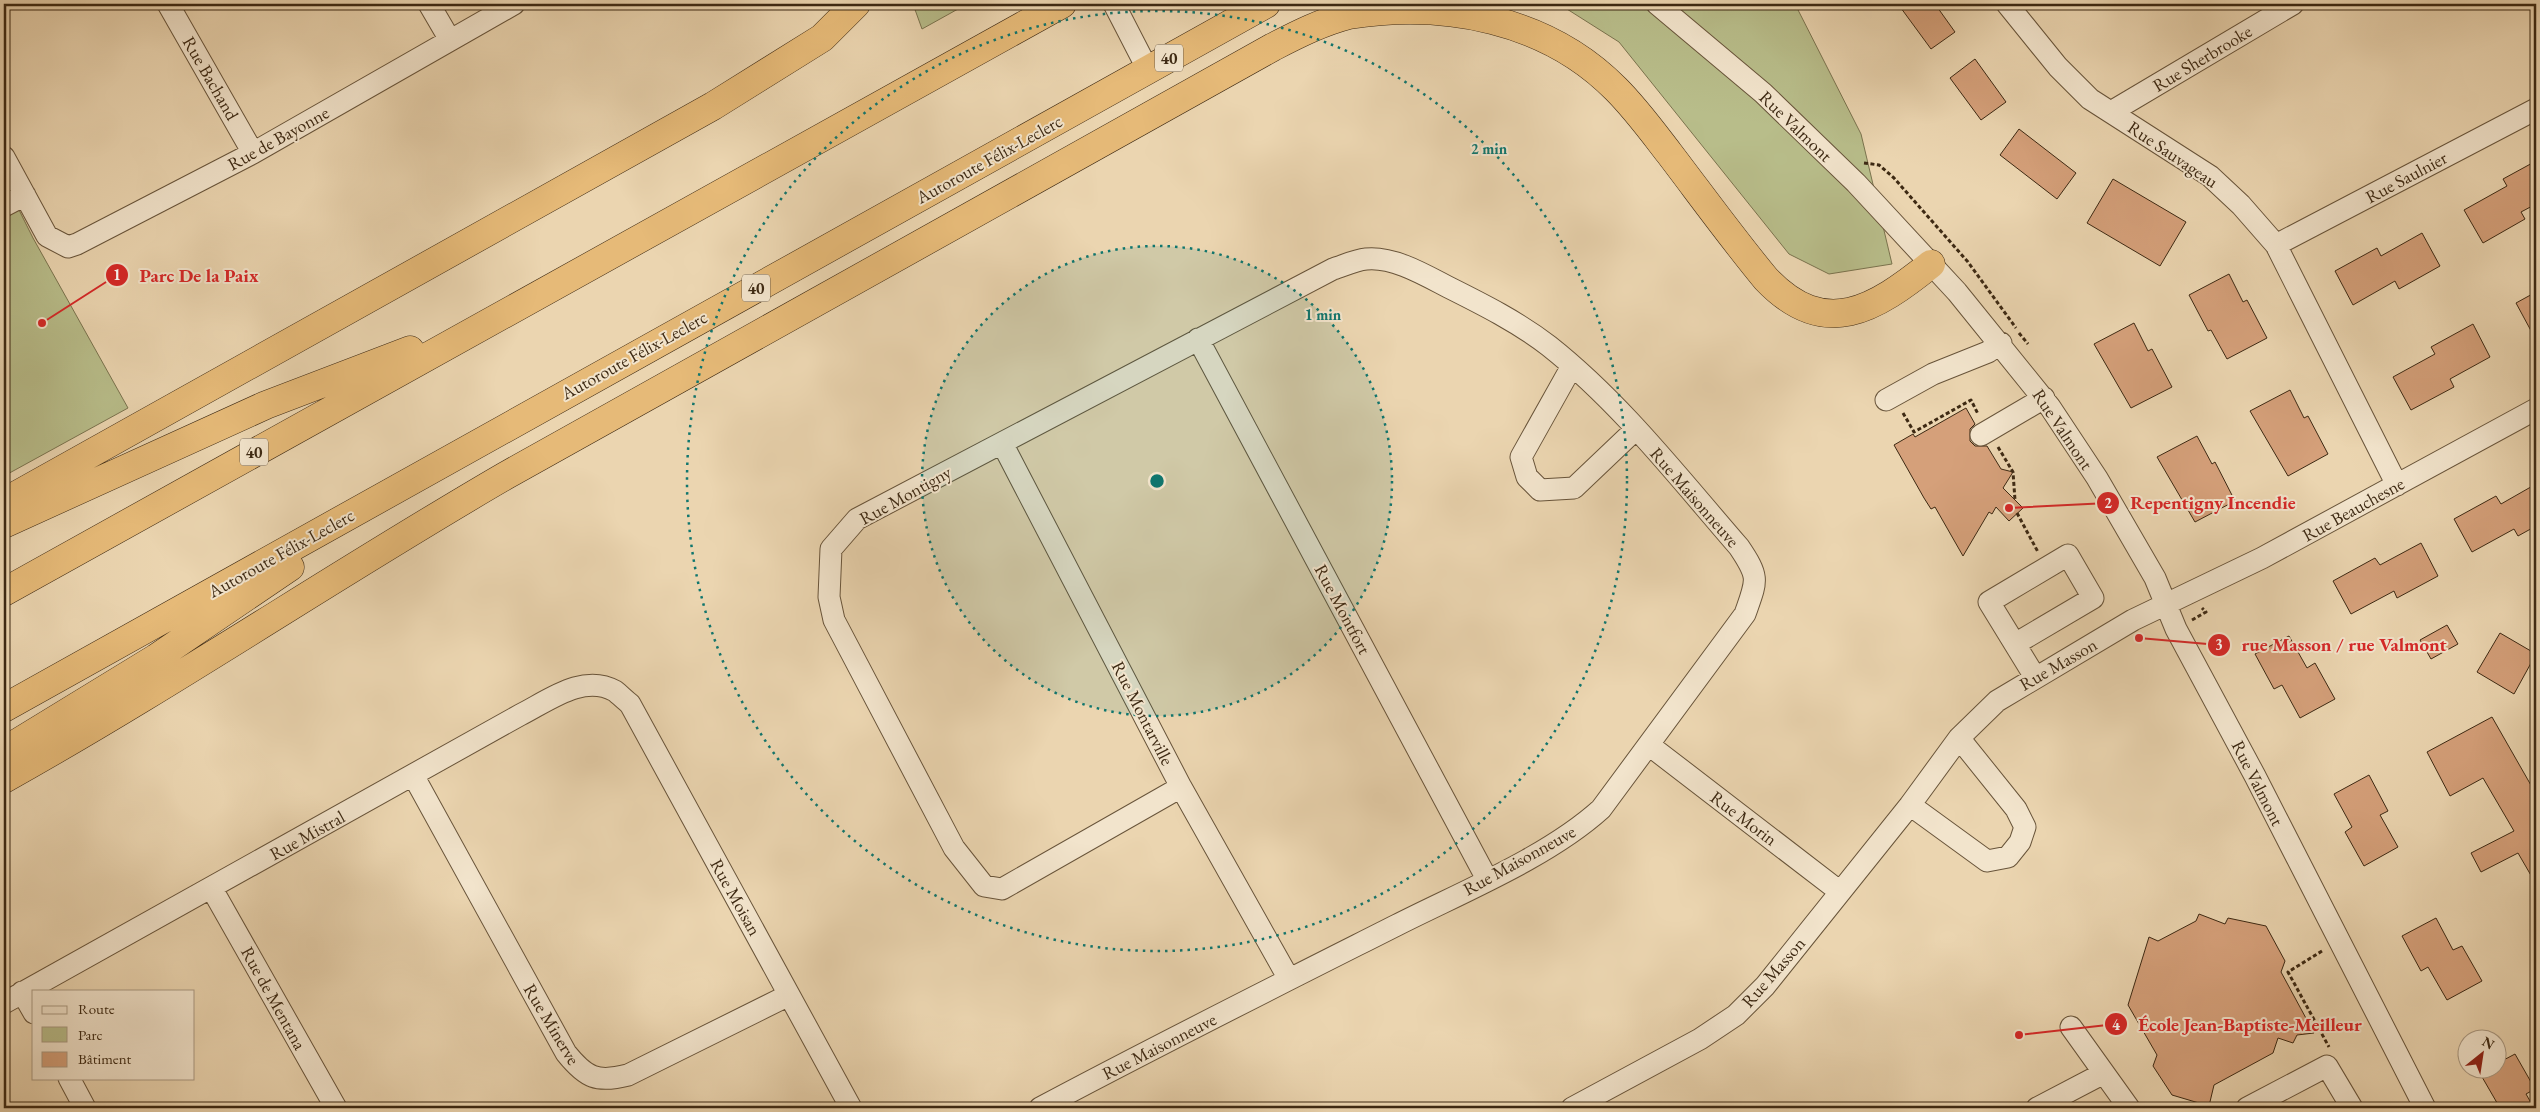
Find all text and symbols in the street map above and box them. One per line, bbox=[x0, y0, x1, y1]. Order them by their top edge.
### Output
street label: Rue Sherbrooke bbox=[2148, 19, 2256, 97]
street label: Rue Bachand bbox=[178, 32, 245, 125]
road number: 40 bbox=[1155, 44, 1183, 72]
street label: Rue Valmont bbox=[1755, 85, 1838, 167]
street label: Rue de Bayonne bbox=[223, 101, 333, 175]
street label: Autoroute Félix-Leclerc bbox=[911, 109, 1066, 209]
street label: Rue Sauvageau bbox=[2123, 115, 2223, 193]
text: 2 min bbox=[1471, 139, 1508, 158]
street label: Rue Saulnier bbox=[2361, 146, 2451, 208]
callout: Parc De la Paix bbox=[104, 258, 269, 292]
text: Parc De la Paix bbox=[139, 263, 259, 288]
text: 1 bbox=[113, 265, 121, 284]
road number: 40 bbox=[742, 274, 770, 302]
street label: Autoroute Félix-Leclerc bbox=[556, 305, 711, 405]
text: 1 min bbox=[1305, 305, 1342, 324]
street label: Rue Valmont bbox=[2028, 384, 2099, 474]
road number: 40 bbox=[240, 438, 268, 466]
street label: Rue Maisonneuve bbox=[1645, 442, 1745, 552]
street label: Rue Montigny bbox=[855, 460, 955, 530]
centre of rings bbox=[1148, 472, 1166, 490]
street label: Rue Beauchesne bbox=[2298, 472, 2408, 546]
callout: Repentigny Incendie bbox=[2096, 486, 2306, 520]
text: Repentigny Incendie bbox=[2130, 490, 2296, 515]
text: 2 bbox=[2104, 493, 2112, 512]
street label: Autoroute Félix-Leclerc bbox=[203, 503, 358, 603]
street label: Rue Montfort bbox=[1310, 560, 1376, 658]
callout: rue Masson / rue Valmont bbox=[2207, 628, 2457, 662]
street label: Rue Masson bbox=[2015, 632, 2101, 695]
text: rue Masson / rue Valmont bbox=[2241, 632, 2447, 657]
text: 3 bbox=[2215, 635, 2223, 654]
street label: Rue Montarville bbox=[1107, 657, 1179, 769]
street label: Rue Valmont bbox=[2227, 736, 2289, 830]
street label: Rue Morin bbox=[1706, 785, 1782, 851]
street label: Rue Mistral bbox=[265, 805, 349, 865]
street label: Rue Maisonneuve bbox=[1459, 820, 1579, 900]
street label: Rue Moisan bbox=[705, 854, 767, 940]
street label: Rue Masson bbox=[1736, 932, 1810, 1012]
street label: Rue de Mentana bbox=[236, 942, 312, 1054]
street label: Rue Minerve bbox=[519, 979, 585, 1069]
legend bbox=[32, 990, 195, 1080]
text: Route bbox=[78, 999, 115, 1018]
street label: Rue Maisonneuve bbox=[1098, 1007, 1220, 1085]
callout: École Jean-Baptiste-Meilleur bbox=[2103, 1007, 2372, 1041]
text: École Jean-Baptiste-Meilleur bbox=[2138, 1012, 2362, 1037]
text: 4 bbox=[2112, 1015, 2121, 1034]
text: Parc bbox=[78, 1025, 103, 1044]
north arrow bbox=[2458, 1030, 2508, 1080]
text: N bbox=[2479, 1032, 2498, 1054]
text: Bâtiment bbox=[78, 1049, 132, 1068]

